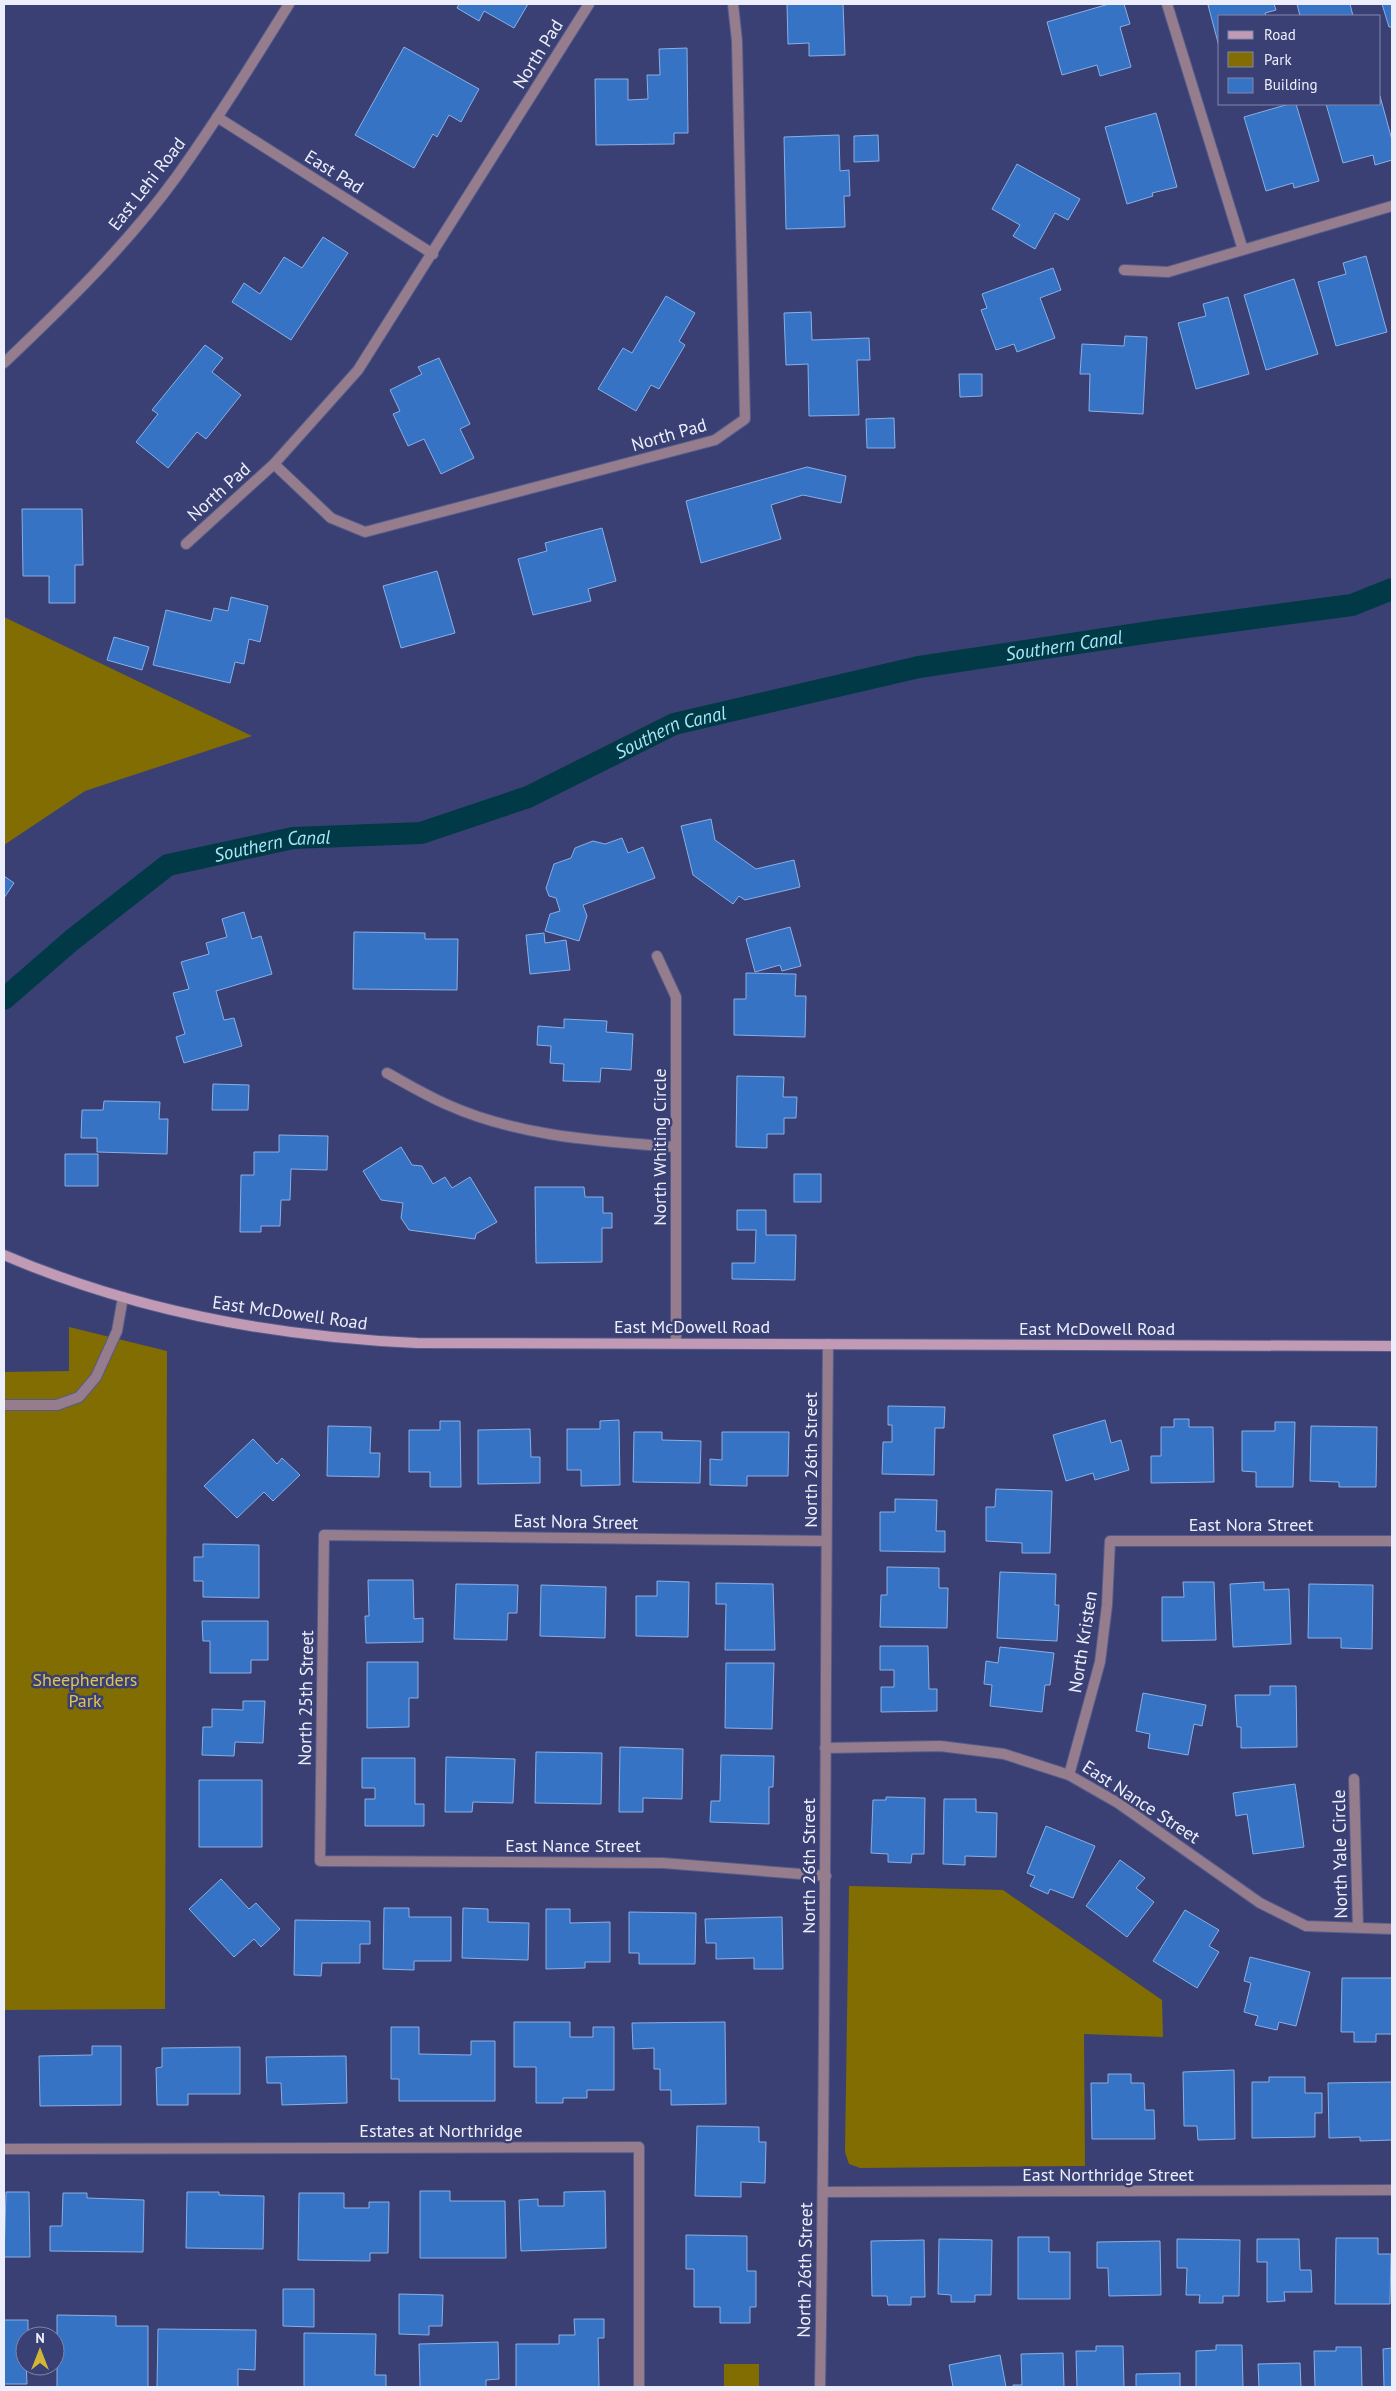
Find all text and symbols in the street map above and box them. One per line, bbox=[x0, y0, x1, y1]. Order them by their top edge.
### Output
street label: North Pad bbox=[507, 15, 568, 93]
legend bbox=[1218, 15, 1381, 105]
text: Road bbox=[1264, 25, 1296, 44]
text: Park bbox=[1264, 50, 1292, 69]
text: Building bbox=[1264, 75, 1318, 94]
street label: East Lehi Road bbox=[103, 132, 190, 235]
street label: East Pad bbox=[301, 145, 368, 199]
street label: North Pad bbox=[629, 413, 709, 456]
street label: North Pad bbox=[182, 457, 255, 526]
water label: Southern Canal bbox=[1004, 624, 1124, 666]
water label: Southern Canal bbox=[611, 700, 728, 764]
water label: Southern Canal bbox=[212, 825, 331, 867]
street label: North Whiting Circle bbox=[648, 1068, 671, 1226]
street label: East McDowell Road bbox=[211, 1290, 369, 1335]
street label: East McDowell Road bbox=[614, 1315, 770, 1338]
street label: East McDowell Road bbox=[1019, 1317, 1175, 1340]
street label: North 26th Street bbox=[799, 1392, 822, 1528]
street label: East Nora Street bbox=[513, 1509, 639, 1534]
street label: East Nora Street bbox=[1189, 1513, 1313, 1536]
street label: North Kristen bbox=[1063, 1589, 1102, 1695]
street label: North 25th Street bbox=[293, 1630, 318, 1766]
park label: Sheepherders Park bbox=[33, 1668, 137, 1712]
street label: East Nance Street bbox=[1078, 1755, 1204, 1848]
street label: North Yale Circle bbox=[1327, 1789, 1352, 1919]
street label: North 26th Street bbox=[797, 1798, 820, 1934]
street label: East Nance Street bbox=[505, 1834, 641, 1857]
street label: Estates at Northridge bbox=[359, 2119, 523, 2142]
street label: East Northridge Street bbox=[1022, 2163, 1194, 2186]
street label: North 26th Street bbox=[792, 2202, 817, 2338]
north arrow bbox=[15, 2326, 65, 2376]
text: N bbox=[35, 2329, 45, 2347]

